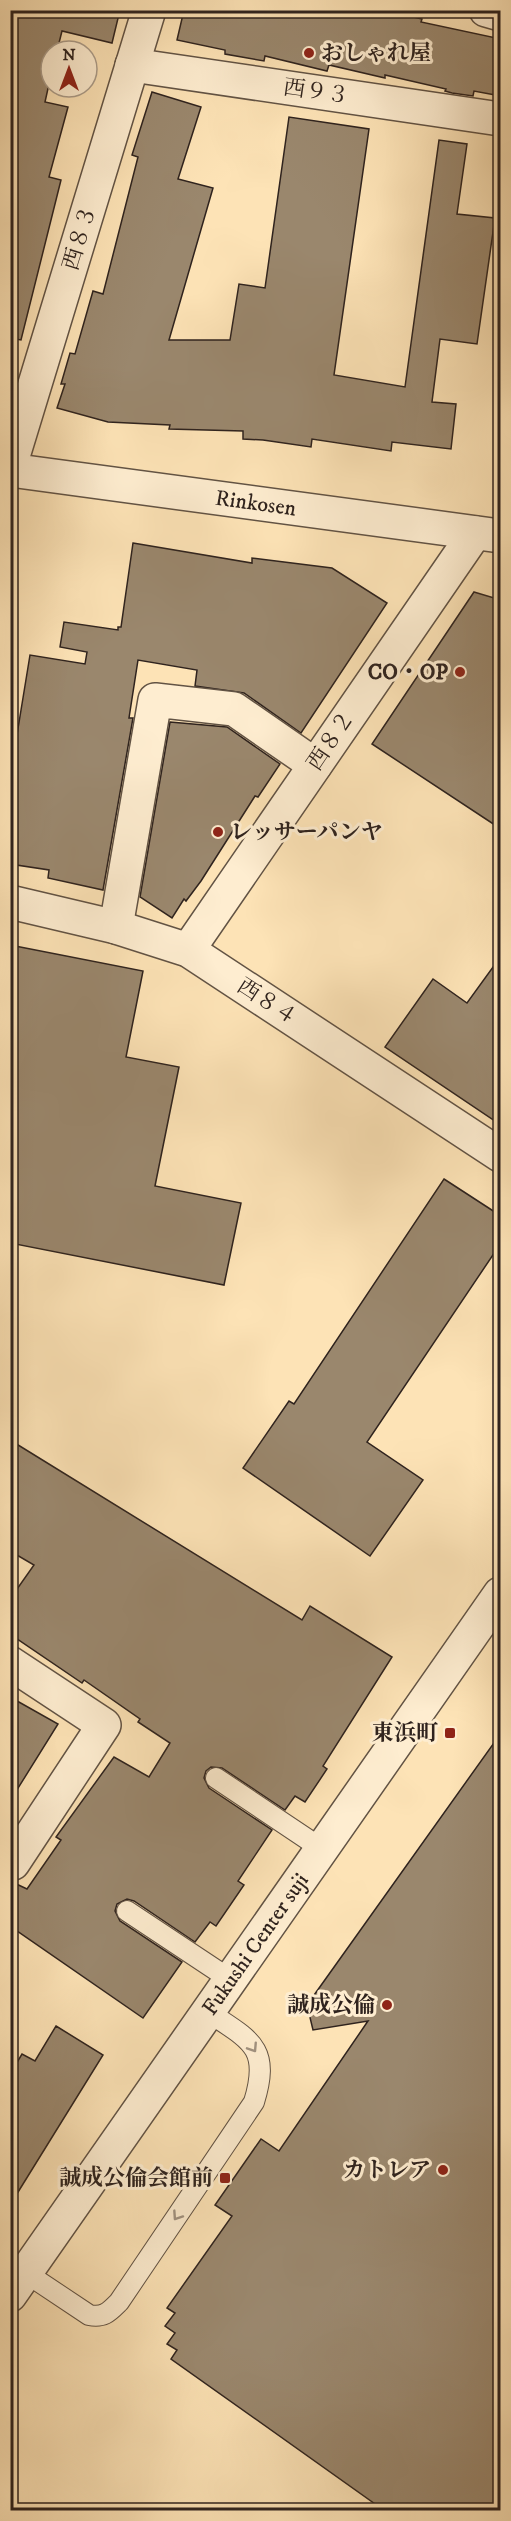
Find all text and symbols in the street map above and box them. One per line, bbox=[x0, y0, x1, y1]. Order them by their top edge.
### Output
north arrow bbox=[39, 39, 99, 99]
place label: おしゃれ屋 bbox=[321, 40, 431, 67]
text: N bbox=[62, 45, 76, 65]
marker: おしゃれ屋 bbox=[302, 46, 316, 60]
street label: 西９３ bbox=[281, 74, 351, 110]
street label: 西８３ bbox=[57, 202, 103, 274]
street label: Rinkosen bbox=[214, 484, 298, 522]
place label: CO・OP bbox=[368, 659, 448, 686]
marker: CO・OP bbox=[453, 665, 467, 679]
street label: 西８２ bbox=[301, 706, 361, 776]
place label: レッサーパンヤ bbox=[230, 819, 383, 846]
marker: レッサーパンヤ bbox=[211, 825, 225, 839]
street label: 西８４ bbox=[232, 973, 302, 1031]
place label: 東浜町 bbox=[372, 1720, 438, 1747]
marker: 東浜町 bbox=[443, 1726, 457, 1740]
street label: Fukushi Center suji bbox=[196, 1868, 314, 2021]
place label: 誠成公倫 bbox=[287, 1992, 375, 2019]
marker: 誠成公倫 bbox=[380, 1998, 394, 2012]
one-way arrow bbox=[246, 2042, 257, 2053]
place label: カトレア bbox=[343, 2157, 431, 2184]
marker: カトレア bbox=[436, 2163, 450, 2177]
place label: 誠成公倫会館前 bbox=[59, 2165, 213, 2192]
marker: 誠成公倫会館前 bbox=[218, 2171, 232, 2185]
one-way arrow bbox=[173, 2210, 184, 2221]

